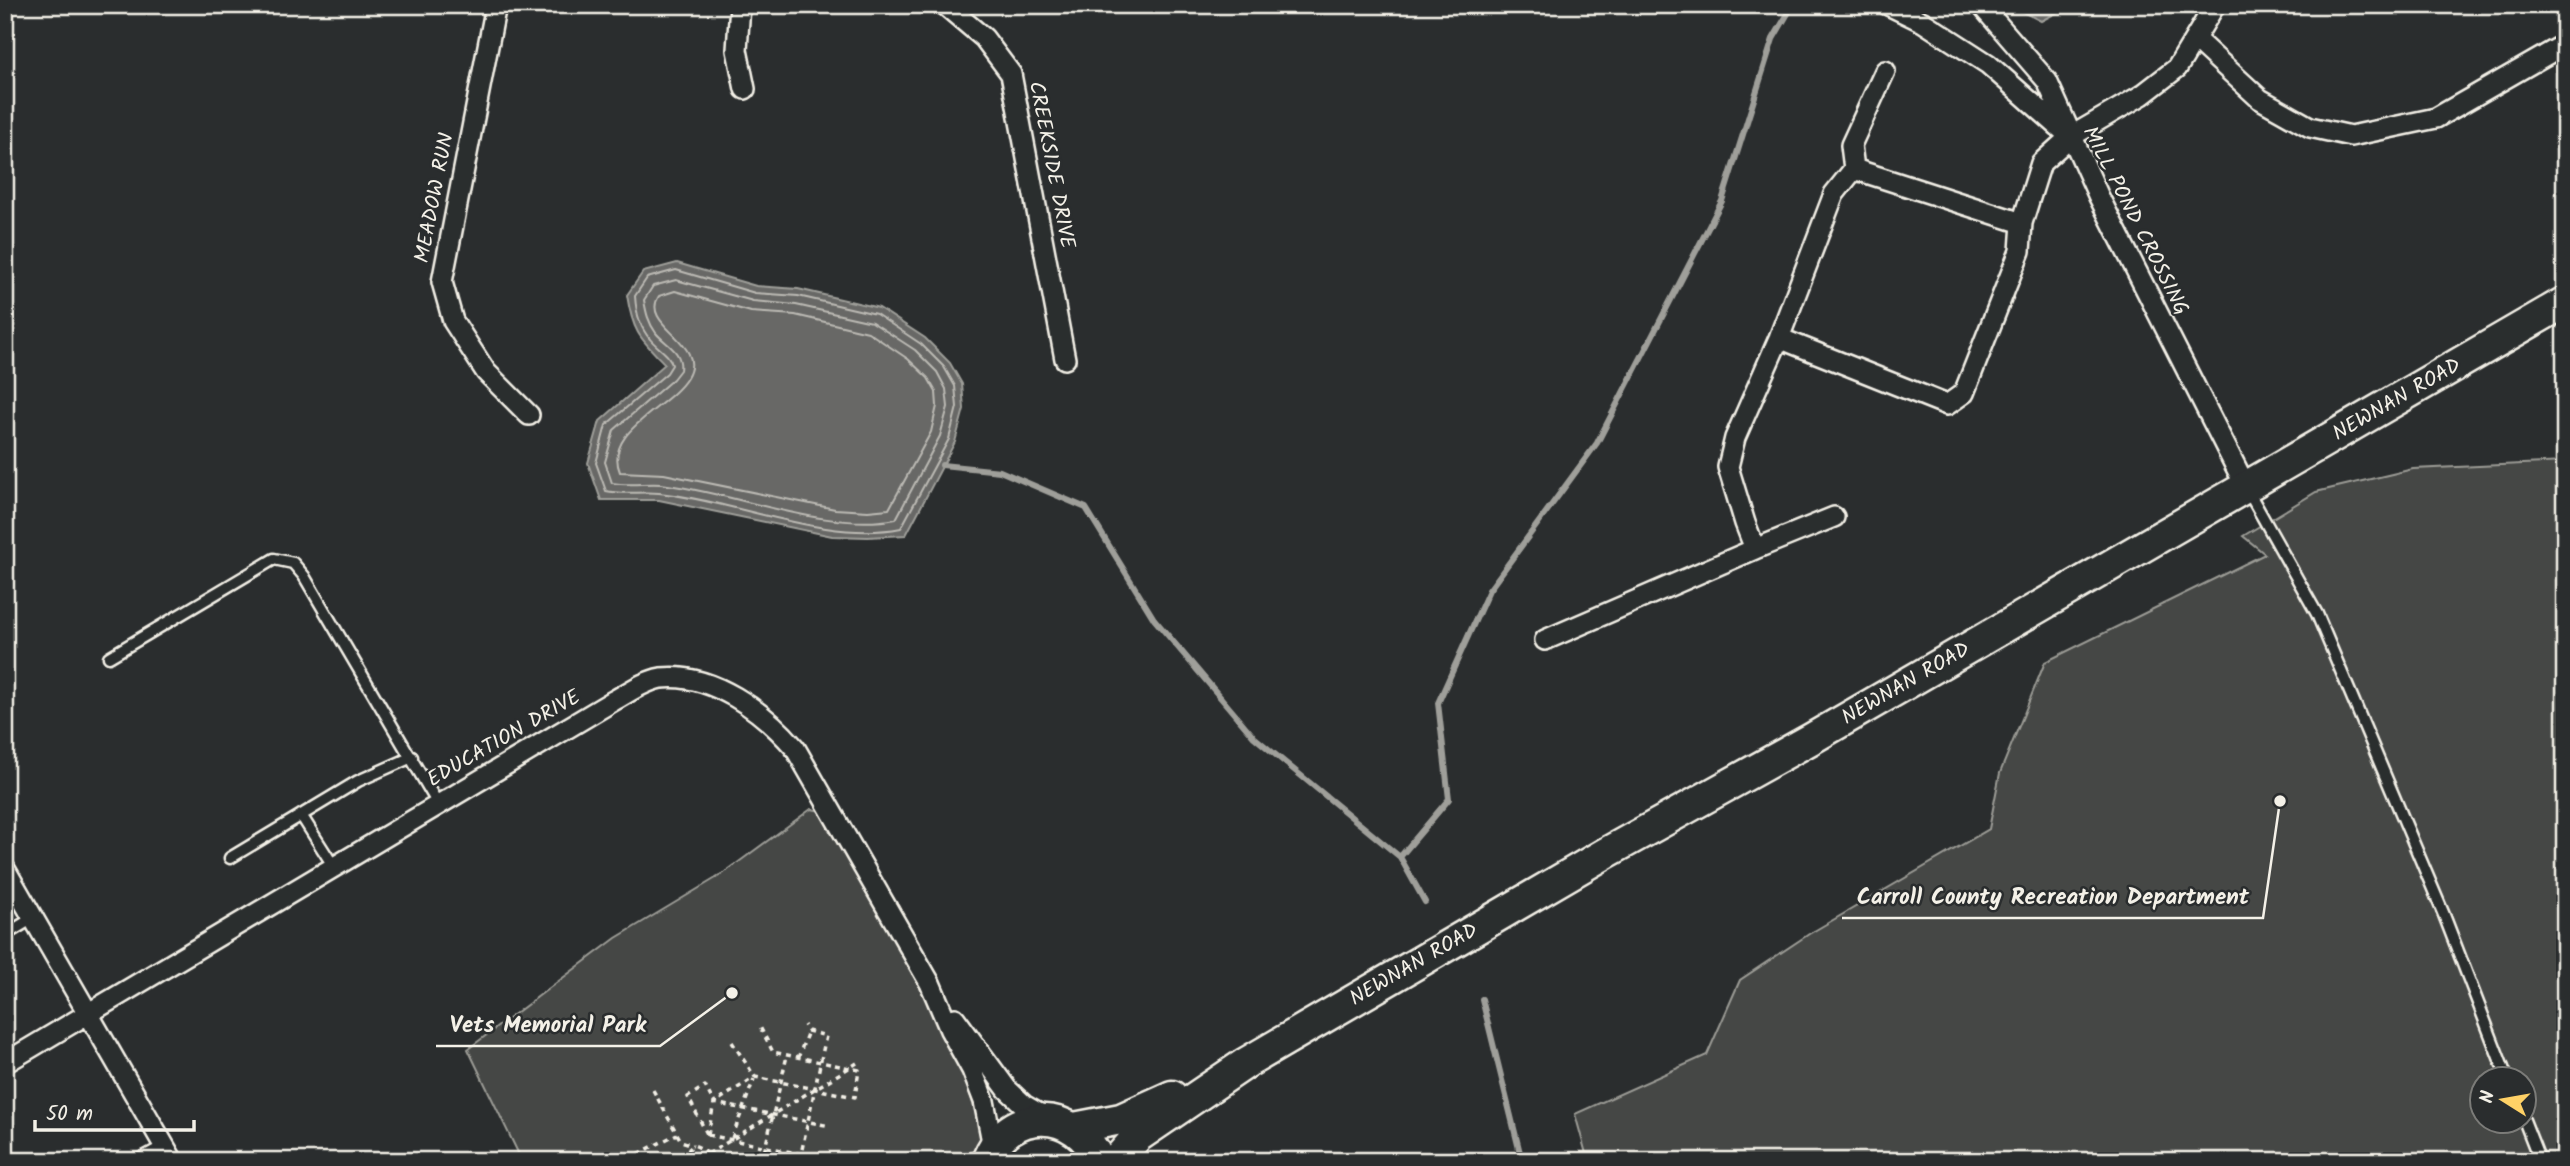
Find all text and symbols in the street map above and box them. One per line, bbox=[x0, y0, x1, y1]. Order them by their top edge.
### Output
street label: CREEKSIDE DRIVE bbox=[1019, 79, 1084, 252]
street label: MILL POND CROSSING bbox=[2073, 121, 2197, 321]
street label: MEADOW RUN bbox=[406, 130, 464, 266]
street label: NEWNAN ROAD bbox=[2326, 350, 2468, 450]
street label: NEWNAN ROAD bbox=[1835, 634, 1977, 734]
street label: EDUCATION DRIVE bbox=[421, 681, 588, 796]
callout: Carroll County Recreation Department bbox=[1842, 874, 2263, 918]
text: Carroll County Recreation Department bbox=[1857, 880, 2250, 916]
street label: NEWNAN ROAD bbox=[1343, 915, 1485, 1015]
callout: Vets Memorial Park bbox=[436, 1002, 660, 1046]
text: Vets Memorial Park bbox=[450, 1008, 647, 1044]
north arrow bbox=[2468, 1064, 2538, 1134]
text: N bbox=[2472, 1088, 2504, 1106]
scale bar bbox=[35, 1089, 194, 1133]
text: 50 m bbox=[46, 1098, 93, 1131]

